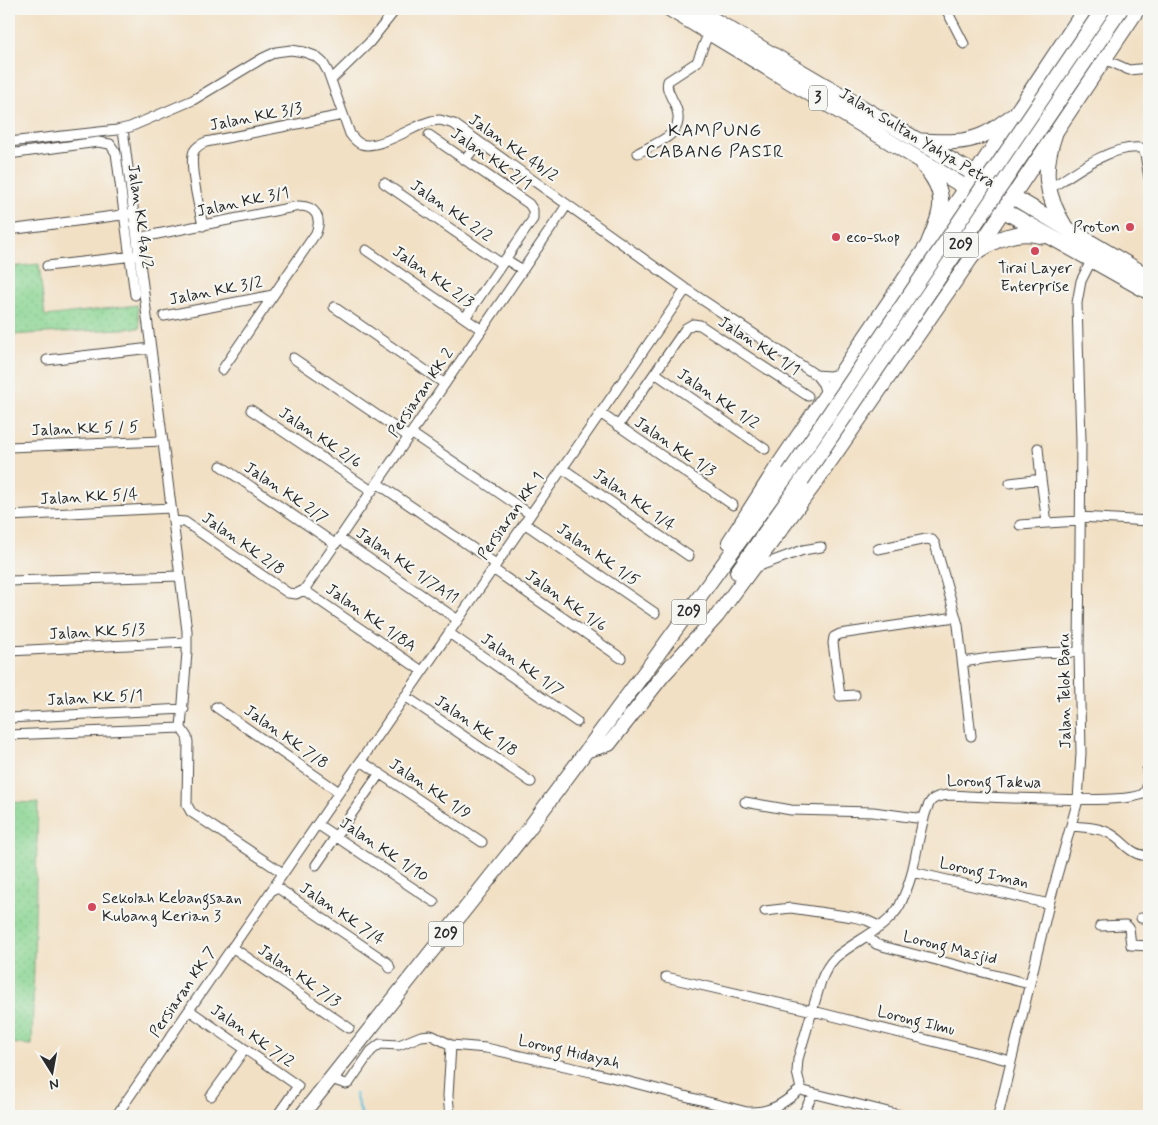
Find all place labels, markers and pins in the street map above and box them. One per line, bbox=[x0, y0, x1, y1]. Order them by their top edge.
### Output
place label: Proton bbox=[1073, 217, 1120, 238]
marker: Proton bbox=[1124, 221, 1136, 233]
place label: eco-shop bbox=[846, 227, 900, 248]
marker: eco-shop bbox=[830, 231, 842, 243]
marker: Tirai Layer Enterprise bbox=[1029, 245, 1041, 257]
place label: Tirai Layer Enterprise bbox=[998, 258, 1072, 297]
place label: Sekolah Kebangsaan Kubang Kerian 3 bbox=[102, 888, 242, 927]
marker: Sekolah Kebangsaan Kubang Kerian 3 bbox=[86, 901, 98, 913]

